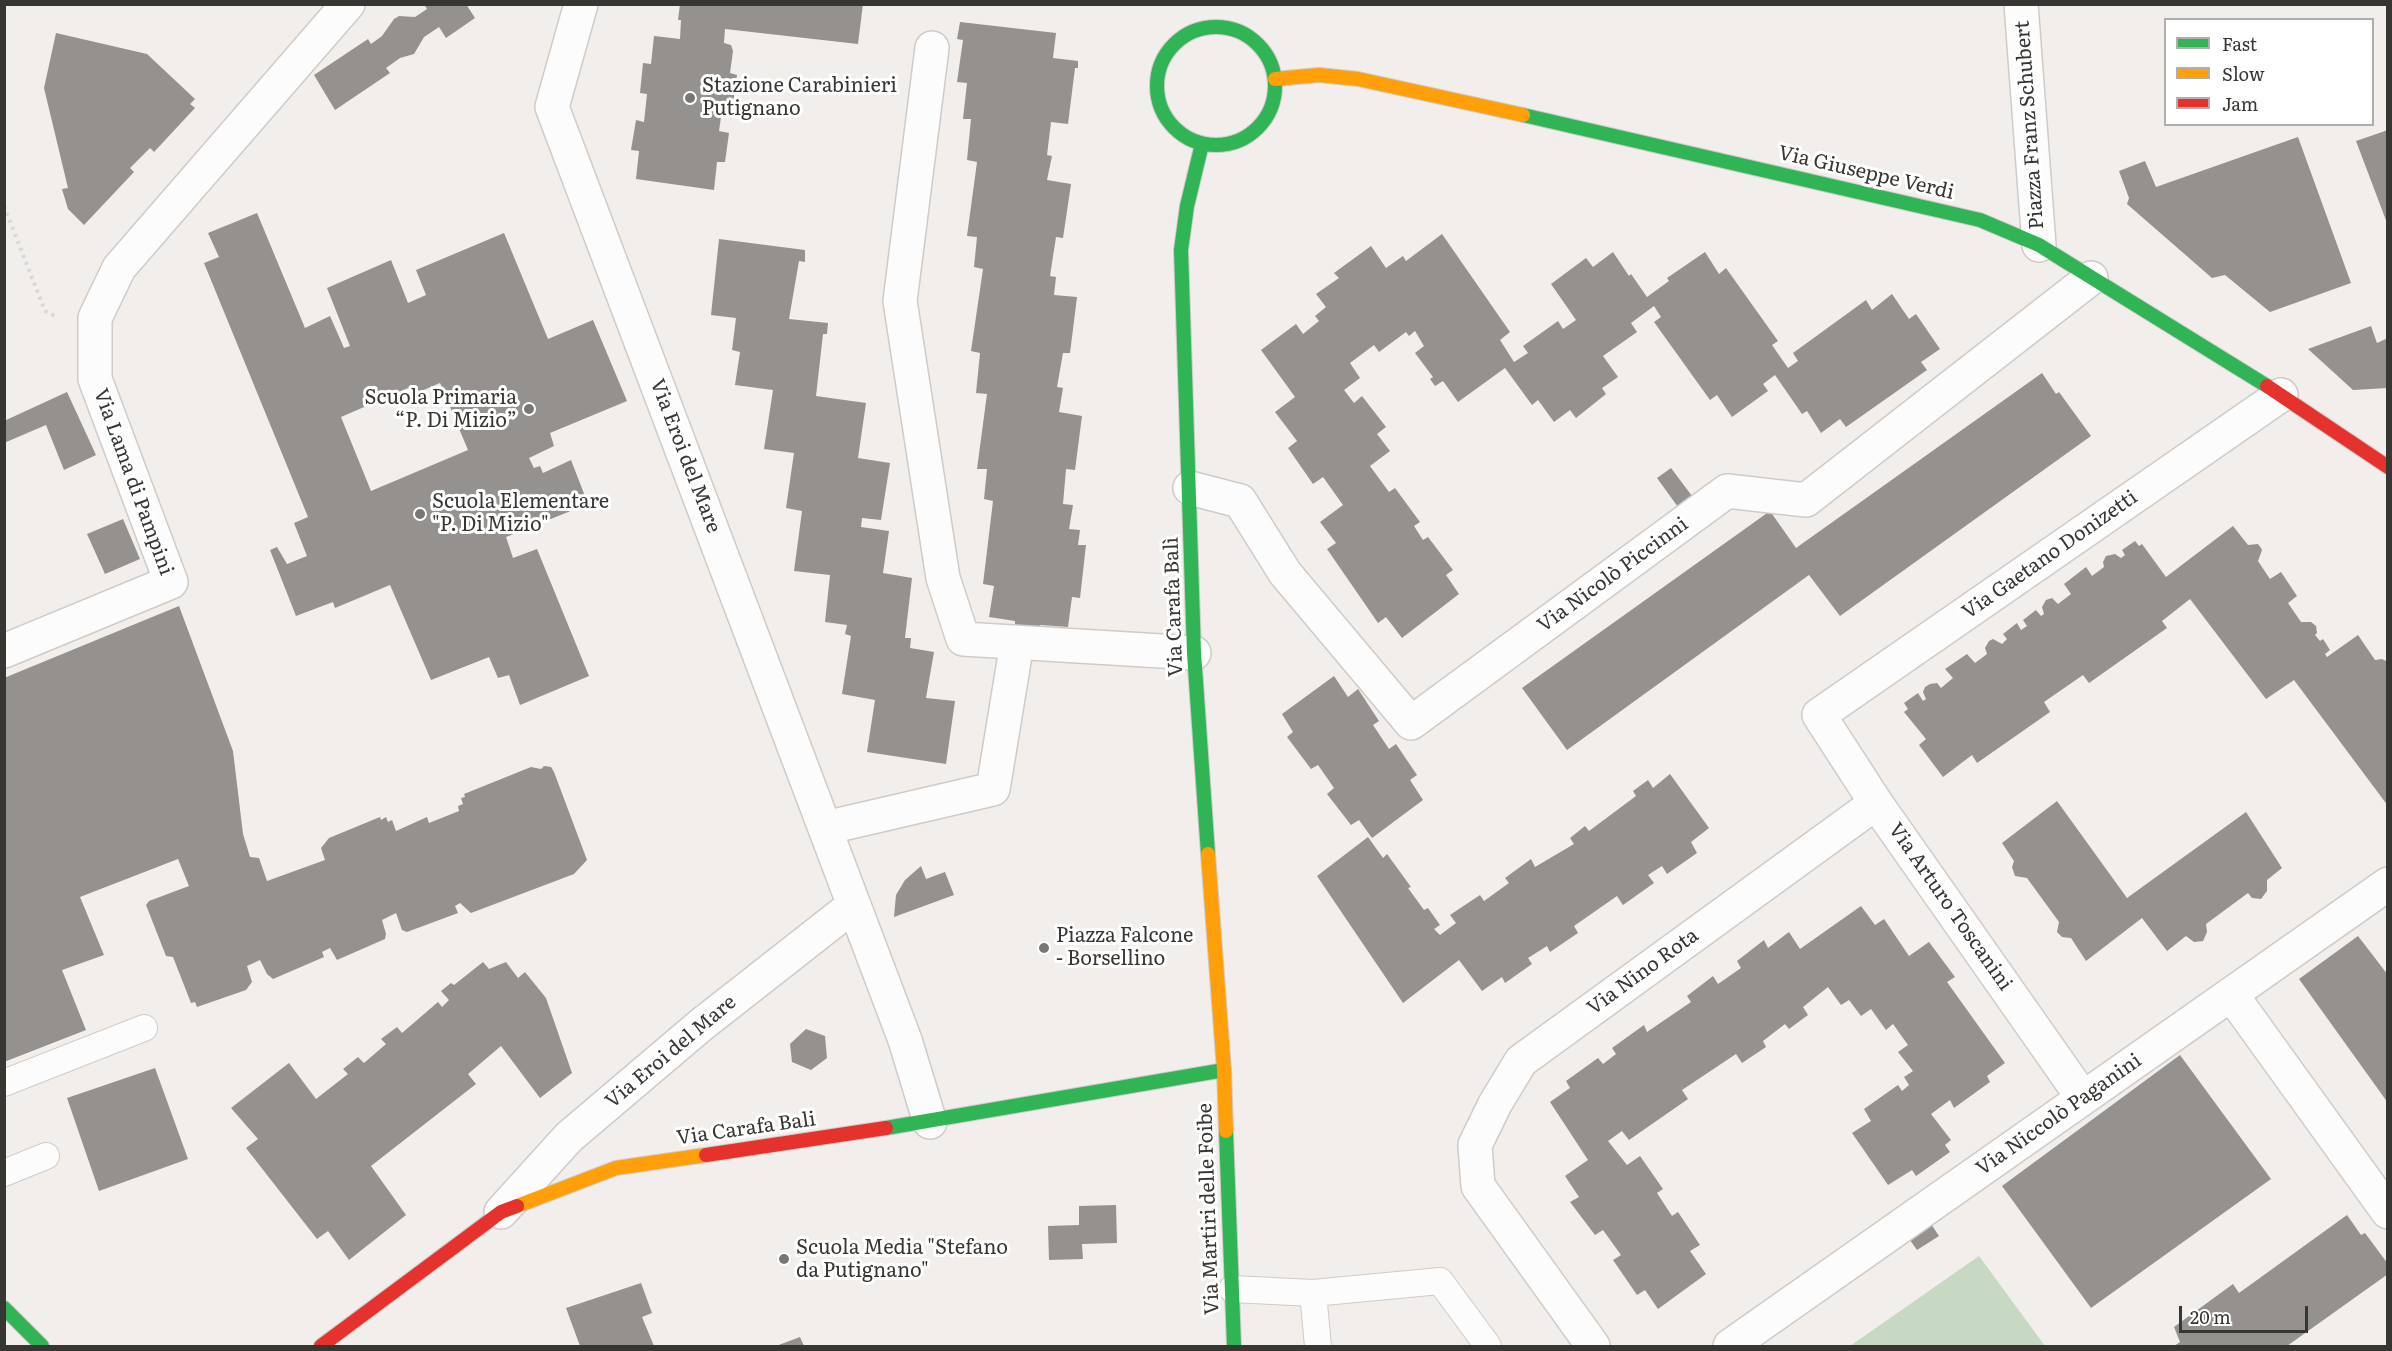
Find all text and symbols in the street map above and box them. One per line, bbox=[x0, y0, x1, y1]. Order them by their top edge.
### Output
legend bbox=[2164, 18, 2374, 126]
street label: Piazza Franz Schubert bbox=[2011, 20, 2049, 230]
text: Fast bbox=[2222, 30, 2257, 57]
text: Slow bbox=[2222, 60, 2264, 87]
place label: Stazione Carabinieri Putignano bbox=[702, 74, 897, 121]
text: Jam bbox=[2222, 90, 2258, 117]
marker: Stazione Carabinieri Putignano bbox=[683, 91, 697, 105]
street label: Via Giuseppe Verdi bbox=[1776, 141, 1956, 205]
street label: Via Eroi del Mare bbox=[645, 376, 725, 536]
street label: Via Lama di Pampini bbox=[88, 385, 178, 579]
place label: Scuola Primaria “P. Di Mizio” bbox=[364, 386, 517, 433]
marker: Scuola Primaria “P. Di Mizio” bbox=[522, 402, 536, 416]
street label: Via Gaetano Donizetti bbox=[1958, 485, 2142, 625]
place label: Scuola Elementare "P. Di Mizio" bbox=[432, 490, 609, 537]
marker: Scuola Elementare "P. Di Mizio" bbox=[413, 507, 427, 521]
street label: Via Nicolò Piccinni bbox=[1533, 512, 1693, 638]
street label: Via Carafa Balì bbox=[1160, 537, 1188, 677]
street label: Via Arturo Toscanini bbox=[1883, 818, 2017, 996]
place label: Piazza Falcone - Borsellino bbox=[1056, 924, 1193, 971]
street label: Via Nino Rota bbox=[1583, 924, 1703, 1020]
marker: Piazza Falcone - Borsellino bbox=[1037, 941, 1051, 955]
street label: Via Eroi del Mare bbox=[601, 990, 741, 1114]
street label: Via Niccolò Paganini bbox=[1972, 1049, 2146, 1181]
street label: Via Martiri delle Foibe bbox=[1193, 1103, 1225, 1315]
street label: Via Carafa Bali bbox=[675, 1107, 817, 1151]
place label: Scuola Media "Stefano da Putignano" bbox=[796, 1236, 1008, 1283]
marker: Scuola Media "Stefano da Putignano" bbox=[777, 1252, 791, 1266]
scale bar bbox=[2182, 1294, 2311, 1332]
text: 20 m bbox=[2190, 1303, 2231, 1330]

